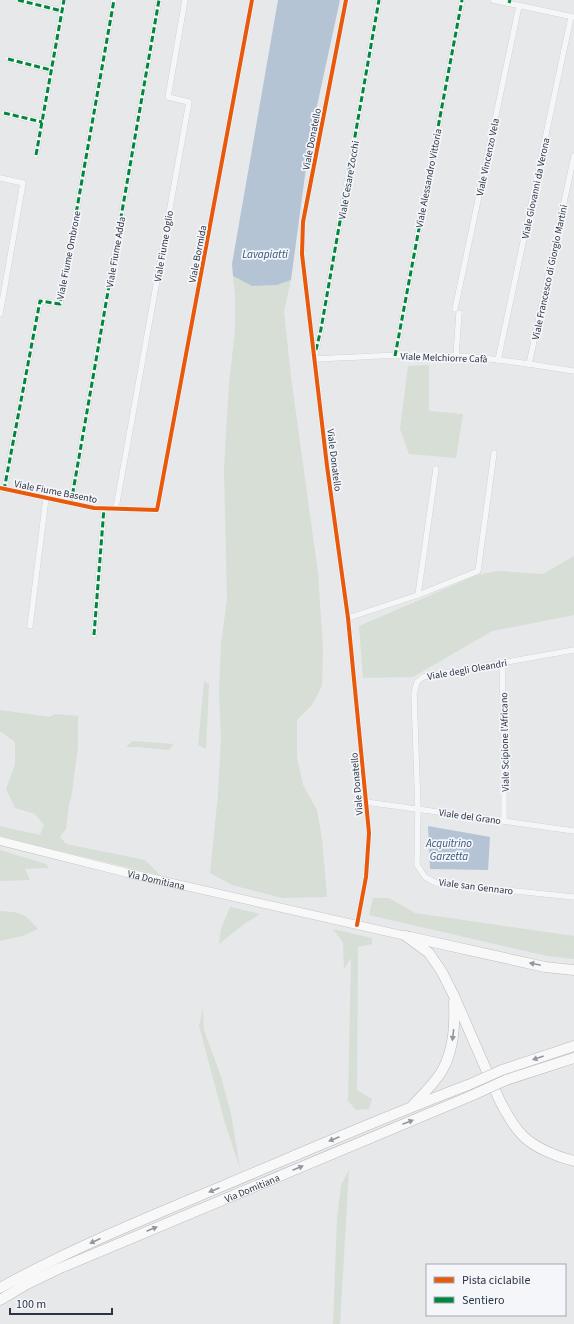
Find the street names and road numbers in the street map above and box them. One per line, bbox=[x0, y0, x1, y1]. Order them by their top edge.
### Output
street label: Viale Donatello bbox=[299, 107, 325, 171]
street label: Viale Vincenzo Vela bbox=[473, 117, 503, 197]
street label: Viale Alessandro Vittoria bbox=[412, 127, 445, 229]
street label: Viale Giovanni da Verona bbox=[518, 136, 554, 240]
street label: Viale Cesare Zocchi bbox=[335, 140, 363, 221]
street label: Viale Francesco di Giorgio Martini bbox=[529, 203, 571, 341]
street label: Viale Fiume Oglio bbox=[151, 209, 177, 283]
street label: Viale Fiume Ombrone bbox=[54, 210, 84, 301]
street label: Viale Fiume Adda bbox=[103, 216, 129, 289]
street label: Viale Bormida bbox=[186, 224, 210, 284]
street label: Viale Melchiorre Cafà bbox=[400, 349, 488, 367]
street label: Viale Donatello bbox=[323, 428, 345, 492]
street label: Viale Fiume Basento bbox=[13, 477, 99, 507]
street label: Viale degli Oleandri bbox=[426, 656, 508, 684]
street label: Viale Scipione l'Africano bbox=[497, 692, 513, 792]
street label: Viale Donatello bbox=[347, 752, 367, 816]
street label: Viale del Grano bbox=[438, 806, 502, 828]
street label: Via Domitiana bbox=[126, 867, 186, 894]
street label: Viale san Gennaro bbox=[438, 875, 514, 898]
street label: Via Domitiana bbox=[223, 1171, 282, 1206]

